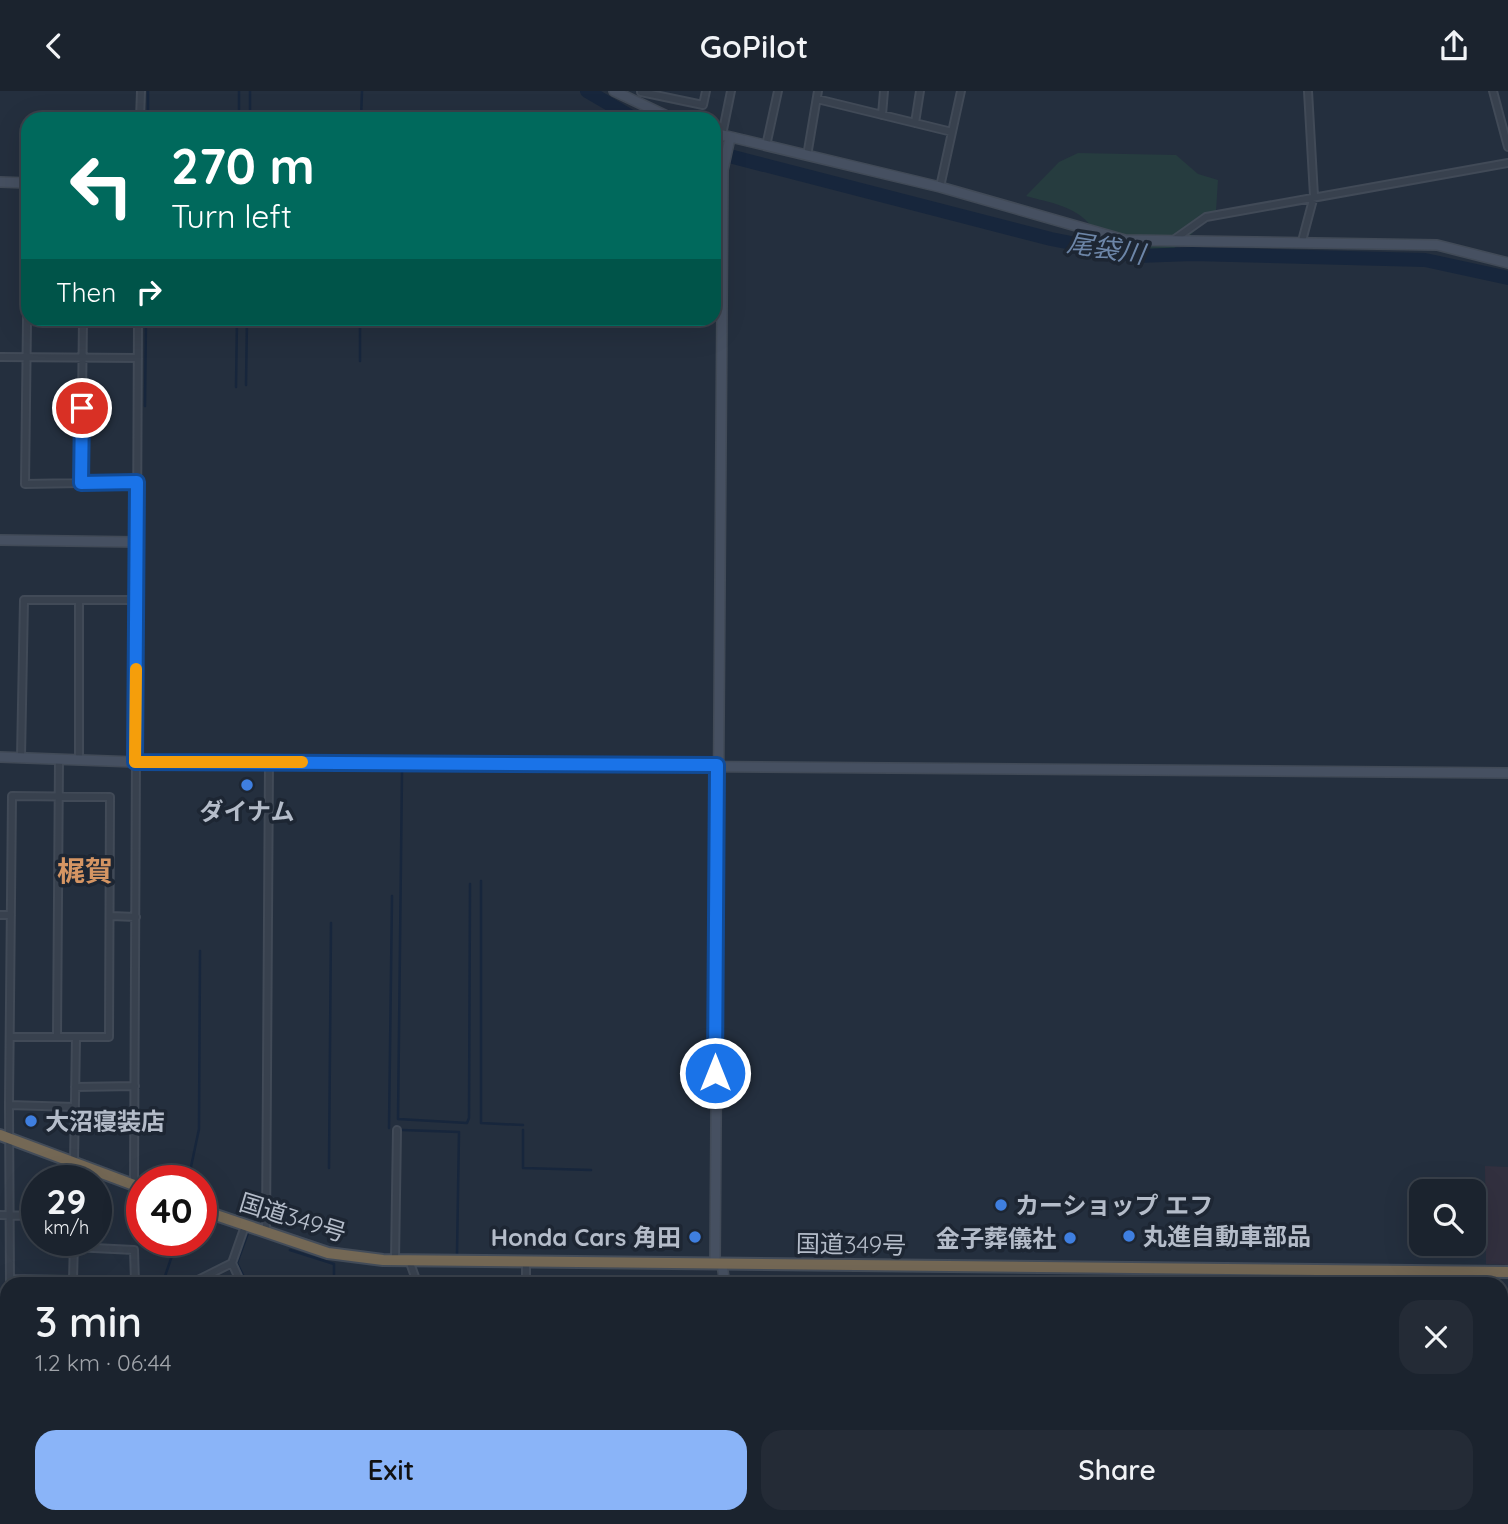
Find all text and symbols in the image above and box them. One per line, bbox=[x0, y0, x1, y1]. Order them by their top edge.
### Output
text: GoPilot bbox=[700, 26, 808, 66]
icon: back bbox=[35, 27, 73, 65]
icon: share bbox=[1435, 27, 1473, 65]
text: 270 m bbox=[171, 135, 315, 196]
icon: left bbox=[56, 140, 147, 231]
text: Turn left bbox=[171, 196, 292, 236]
water label: 尾袋川 bbox=[1065, 226, 1150, 271]
icon: right bbox=[130, 273, 168, 311]
text: Then bbox=[56, 276, 116, 309]
pin bbox=[52, 378, 112, 438]
icon: arrive bbox=[63, 389, 101, 427]
marker: ダイナム bbox=[239, 777, 255, 793]
place label: ダイナム bbox=[200, 796, 294, 826]
district label: 梶賀 bbox=[57, 853, 113, 888]
position arrow bbox=[678, 1036, 752, 1110]
place label: 大沼寝装店 bbox=[45, 1106, 165, 1136]
marker: 大沼寝装店 bbox=[23, 1113, 39, 1129]
speed limit sign: 40 bbox=[126, 1165, 217, 1256]
text: 29 bbox=[47, 1179, 86, 1223]
map controls bbox=[1409, 1179, 1486, 1256]
button: search bbox=[1409, 1179, 1486, 1256]
street label: 国道349号 bbox=[236, 1187, 350, 1247]
place label: カーショップ エフ bbox=[1015, 1190, 1213, 1220]
marker: カーショップ エフ bbox=[993, 1197, 1009, 1213]
text: km/h bbox=[44, 1216, 89, 1239]
place label: 丸進自動車部品 bbox=[1143, 1221, 1311, 1251]
place label: Honda Cars 角田 bbox=[491, 1222, 681, 1252]
place label: 金子葬儀社 bbox=[936, 1223, 1056, 1253]
street label: 国道349号 bbox=[796, 1228, 906, 1260]
marker: 丸進自動車部品 bbox=[1121, 1228, 1137, 1244]
marker: Honda Cars 角田 bbox=[687, 1229, 703, 1245]
marker: 金子葬儀社 bbox=[1062, 1230, 1078, 1246]
text: 3 min bbox=[35, 1295, 142, 1348]
button: close bbox=[1399, 1300, 1473, 1374]
text: 1.2 km · 06:44 bbox=[35, 1348, 172, 1377]
button: Exit bbox=[35, 1430, 747, 1510]
button: Share bbox=[761, 1430, 1473, 1510]

